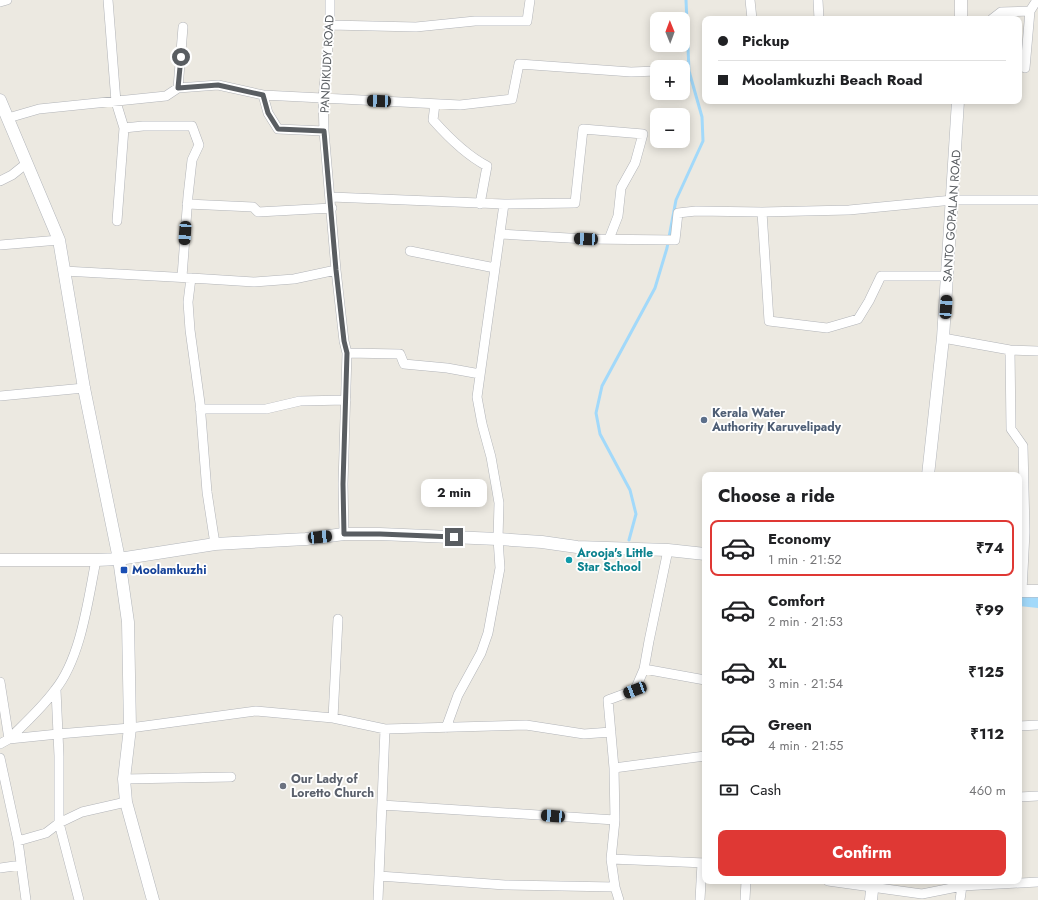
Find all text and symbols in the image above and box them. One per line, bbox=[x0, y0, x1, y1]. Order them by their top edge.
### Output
north arrow bbox=[650, 12, 690, 52]
map controls bbox=[650, 12, 690, 148]
street label: PANDIKUDY ROAD bbox=[315, 14, 339, 114]
text: Pickup bbox=[742, 30, 789, 52]
route start bbox=[172, 48, 190, 66]
button: + bbox=[650, 60, 690, 100]
text: Moolamkuzhi Beach Road bbox=[742, 69, 923, 91]
car bbox=[367, 95, 391, 107]
button: − bbox=[650, 108, 690, 148]
street label: SANTO GOPALAN ROAD bbox=[938, 149, 966, 283]
car bbox=[178, 221, 192, 245]
car bbox=[574, 232, 598, 246]
car bbox=[939, 295, 953, 319]
place label: Kerala Water Authority Karuvelipady bbox=[711, 404, 842, 436]
marker: Kerala Water Authority Karuvelipady bbox=[699, 415, 709, 425]
callout: 2 min bbox=[421, 479, 487, 507]
text: 2 min bbox=[437, 483, 471, 502]
text: Choose a ride bbox=[718, 483, 835, 509]
route end bbox=[445, 528, 463, 546]
text: Economy bbox=[768, 528, 831, 550]
car bbox=[307, 530, 333, 544]
icon: car bbox=[720, 530, 756, 566]
text: ₹74 bbox=[976, 537, 1004, 559]
place label: Arooja's Little Star School bbox=[576, 544, 653, 576]
text: 1 min · 21:52 bbox=[768, 550, 842, 569]
marker: Arooja's Little Star School bbox=[564, 555, 574, 565]
place label: Moolamkuzhi bbox=[132, 561, 207, 579]
marker: Moolamkuzhi bbox=[119, 565, 129, 575]
text: Comfort bbox=[768, 590, 825, 612]
icon: car bbox=[720, 592, 756, 628]
text: ₹99 bbox=[975, 599, 1004, 621]
text: 2 min · 21:53 bbox=[768, 612, 843, 631]
text: XL bbox=[768, 652, 786, 674]
icon: car bbox=[720, 654, 756, 690]
text: ₹125 bbox=[968, 661, 1004, 683]
text: 3 min · 21:54 bbox=[768, 674, 843, 693]
car bbox=[622, 680, 648, 700]
text: Green bbox=[768, 714, 812, 736]
icon: car bbox=[720, 716, 756, 752]
text: ₹112 bbox=[970, 723, 1004, 745]
text: 4 min · 21:55 bbox=[768, 736, 843, 755]
place label: Our Lady of Loretto Church bbox=[291, 770, 374, 802]
icon: cash bbox=[718, 779, 740, 801]
text: Cash bbox=[750, 779, 781, 801]
marker: Our Lady of Loretto Church bbox=[278, 781, 288, 791]
text: 460 m bbox=[969, 781, 1006, 800]
car bbox=[541, 809, 565, 823]
button: Confirm bbox=[718, 830, 1006, 876]

